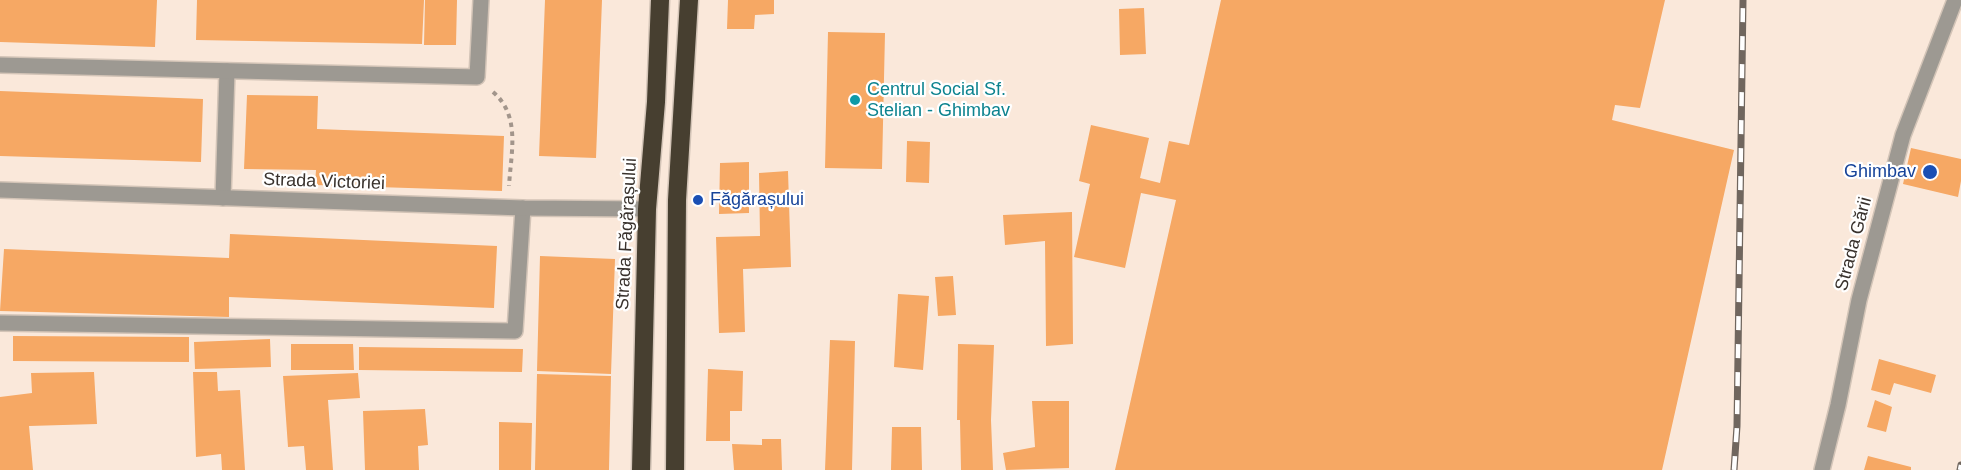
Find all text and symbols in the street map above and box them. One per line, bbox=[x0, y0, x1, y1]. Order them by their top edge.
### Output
place label: Centrul Social Sf. Stelian - Ghimbav bbox=[867, 79, 1010, 122]
marker: Centrul Social Sf. Stelian - Ghimbav bbox=[848, 93, 862, 107]
street label: Strada Făgărașului bbox=[612, 157, 642, 311]
place label: Ghimbav bbox=[1844, 161, 1916, 183]
marker: Ghimbav bbox=[1921, 163, 1939, 181]
street label: Strada Victoriei bbox=[263, 169, 385, 195]
place label: Făgărașului bbox=[710, 189, 804, 211]
marker: Făgărașului bbox=[691, 193, 705, 207]
street label: Strada Gării bbox=[1831, 195, 1877, 293]

